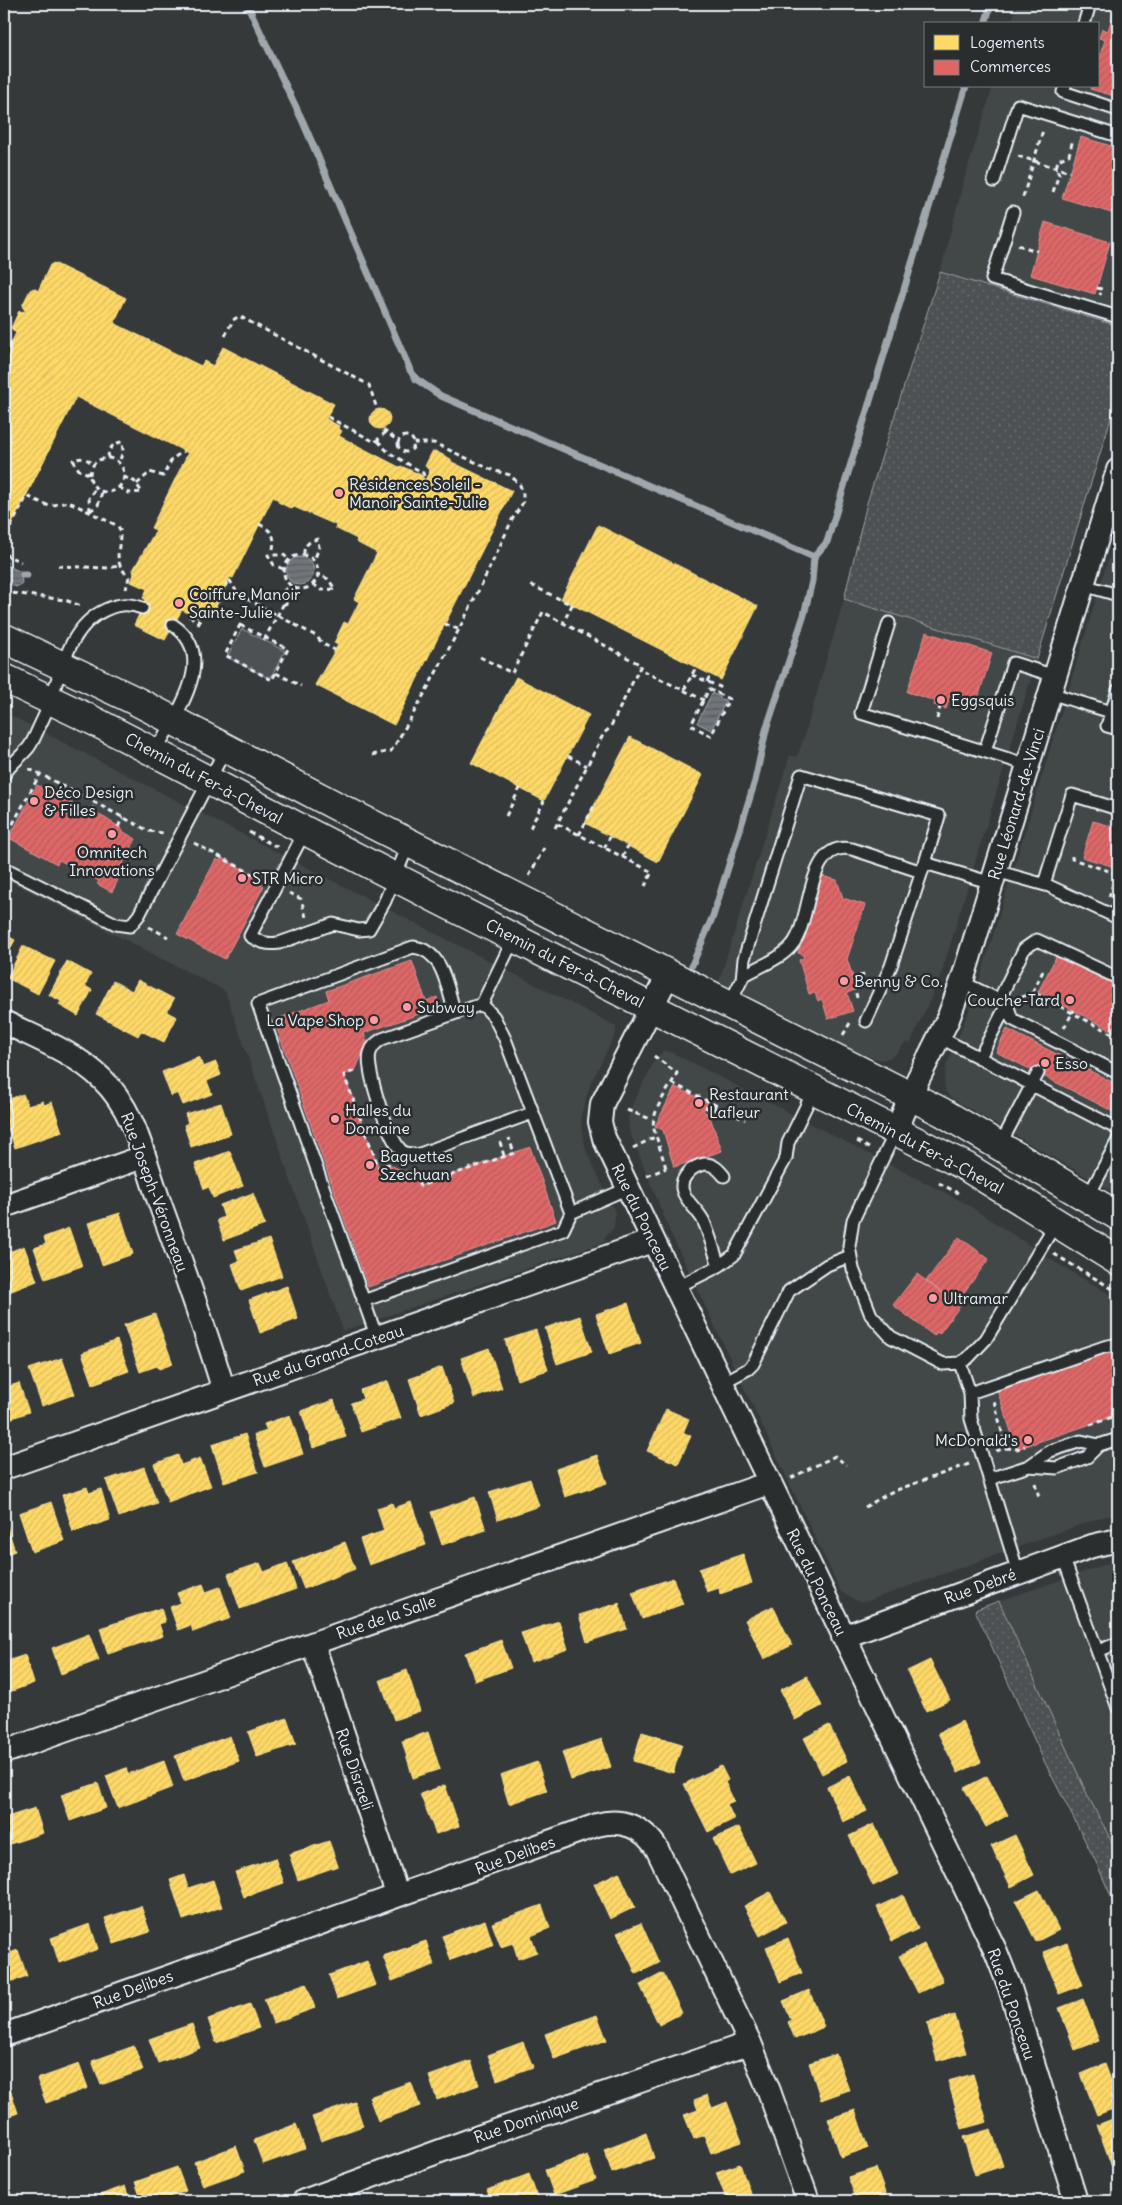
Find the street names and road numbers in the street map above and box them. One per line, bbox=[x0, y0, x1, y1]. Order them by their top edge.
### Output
street label: Rue Léonard-de-Vinci bbox=[983, 726, 1049, 882]
street label: Chemin du Fer-à-Cheval bbox=[122, 728, 286, 828]
street label: Chemin du Fer-à-Cheval bbox=[482, 914, 648, 1012]
street label: Chemin du Fer-à-Cheval bbox=[843, 1098, 1007, 1198]
street label: Rue Joseph-Véronneau bbox=[117, 1110, 193, 1274]
street label: Rue du Ponceau bbox=[607, 1160, 677, 1274]
street label: Rue du Grand-Coteau bbox=[250, 1320, 406, 1390]
street label: Rue du Ponceau bbox=[782, 1525, 852, 1639]
street label: Rue Debré bbox=[941, 1564, 1019, 1608]
street label: Rue de la Salle bbox=[334, 1591, 438, 1643]
street label: Rue Disraeli bbox=[332, 1725, 378, 1813]
street label: Rue Delibes bbox=[472, 1831, 558, 1879]
street label: Rue du Ponceau bbox=[984, 1946, 1040, 2062]
street label: Rue Delibes bbox=[90, 1965, 176, 2013]
street label: Rue Dominique bbox=[471, 2093, 581, 2147]

